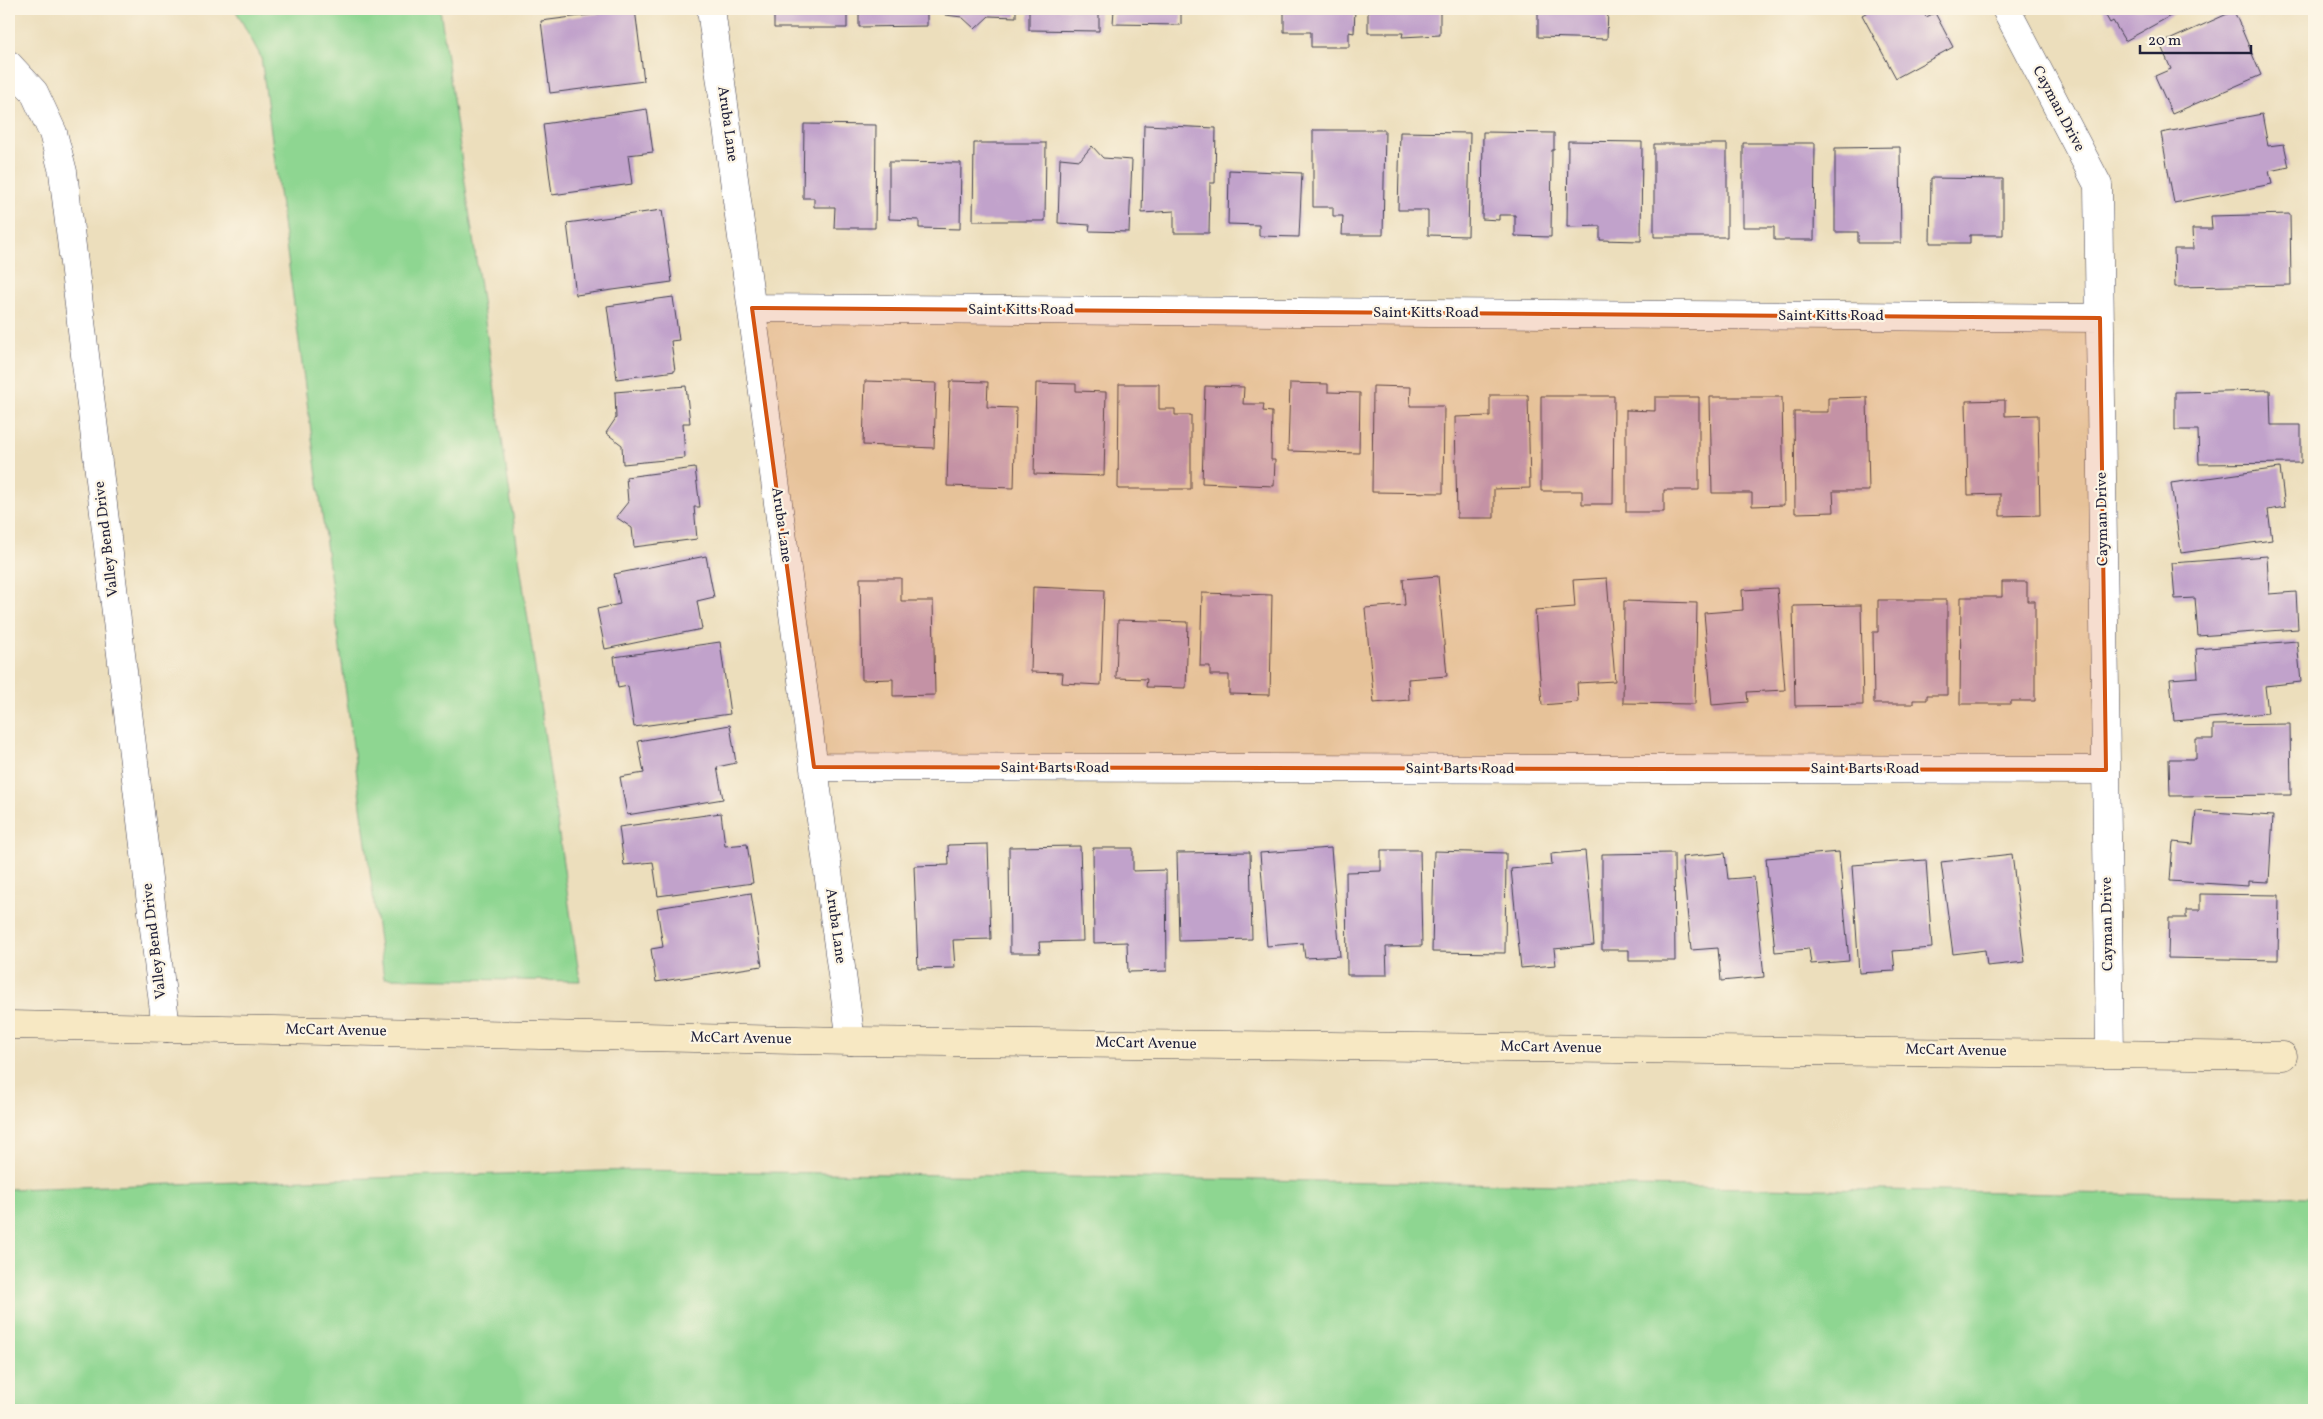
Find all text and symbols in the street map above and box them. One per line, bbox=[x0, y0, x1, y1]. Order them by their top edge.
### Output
scale bar bbox=[2140, 22, 2252, 54]
text: 20 m bbox=[2148, 31, 2181, 52]
street label: Cayman Drive bbox=[2027, 62, 2089, 156]
street label: Aruba Lane bbox=[711, 85, 743, 163]
street label: Saint Kitts Road bbox=[968, 300, 1074, 321]
street label: Saint Kitts Road bbox=[1373, 303, 1479, 324]
street label: Saint Kitts Road bbox=[1778, 306, 1884, 327]
street label: Cayman Drive bbox=[2092, 472, 2114, 566]
street label: Valley Bend Drive bbox=[89, 480, 125, 598]
street label: Aruba Lane bbox=[765, 486, 797, 564]
street label: Saint Barts Road bbox=[1000, 758, 1110, 779]
street label: Saint Barts Road bbox=[1405, 759, 1515, 780]
street label: Saint Barts Road bbox=[1810, 759, 1920, 780]
street label: Cayman Drive bbox=[2097, 877, 2119, 971]
street label: Valley Bend Drive bbox=[137, 882, 173, 1000]
street label: Aruba Lane bbox=[819, 887, 851, 965]
street label: McCart Avenue bbox=[285, 1020, 387, 1042]
street label: McCart Avenue bbox=[690, 1028, 792, 1050]
street label: McCart Avenue bbox=[1095, 1033, 1197, 1055]
street label: McCart Avenue bbox=[1500, 1037, 1602, 1059]
street label: McCart Avenue bbox=[1905, 1040, 2007, 1062]

